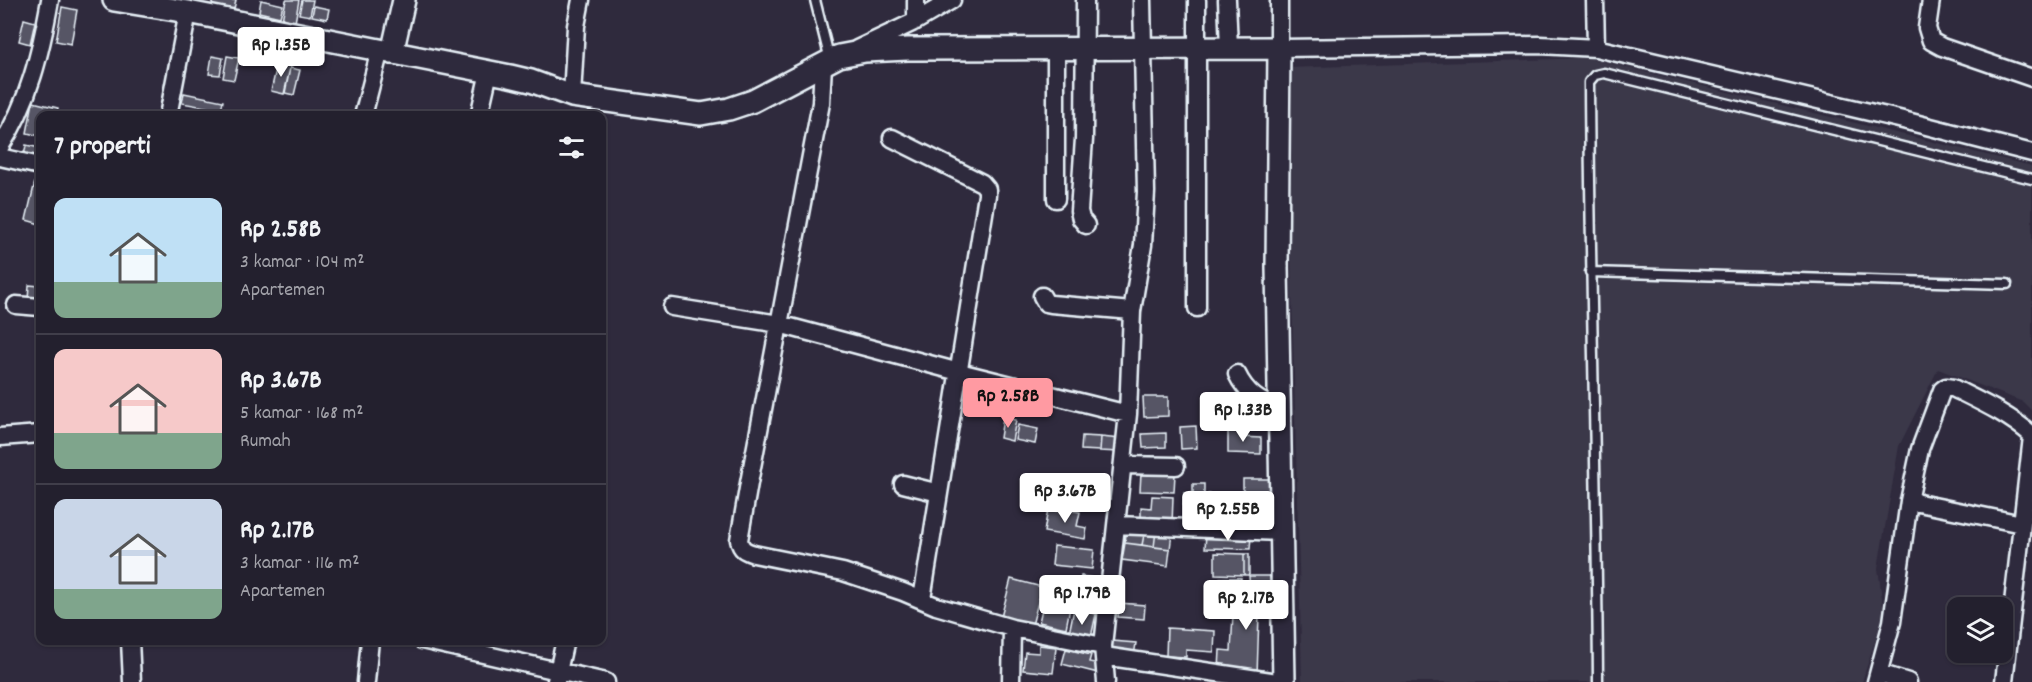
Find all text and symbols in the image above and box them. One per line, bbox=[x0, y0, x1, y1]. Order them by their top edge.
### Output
pin: Rp 1.35B bbox=[219, 27, 343, 78]
text: Rp 1.35B bbox=[252, 32, 310, 60]
text: 7 properti bbox=[54, 129, 151, 166]
icon: filters bbox=[555, 131, 588, 164]
text: Rp 2.58B bbox=[240, 212, 321, 249]
icon: home bbox=[102, 222, 174, 294]
text: 3 kamar · 104 m² bbox=[240, 249, 365, 277]
text: Apartemen bbox=[240, 277, 325, 305]
text: Rp 3.67B bbox=[240, 363, 321, 400]
icon: home bbox=[102, 373, 174, 445]
pin: Rp 2.58B bbox=[946, 378, 1070, 429]
text: Rp 2.58B bbox=[977, 383, 1039, 411]
pin: Rp 1.33B bbox=[1181, 392, 1305, 443]
text: Rp 1.33B bbox=[1214, 397, 1272, 425]
text: 5 kamar · 168 m² bbox=[240, 400, 364, 428]
text: Rumah bbox=[240, 428, 291, 456]
pin: Rp 3.67B bbox=[1003, 473, 1127, 524]
text: Rp 3.67B bbox=[1034, 478, 1096, 506]
pin: Rp 2.55B bbox=[1166, 491, 1290, 542]
text: Rp 2.55B bbox=[1196, 496, 1260, 524]
text: Rp 2.17B bbox=[240, 513, 314, 550]
icon: home bbox=[102, 523, 174, 595]
text: 3 kamar · 116 m² bbox=[240, 550, 359, 578]
pin: Rp 1.79B bbox=[1020, 575, 1144, 626]
text: Apartemen bbox=[240, 578, 325, 606]
text: Rp 1.79B bbox=[1053, 580, 1111, 608]
pin: Rp 2.17B bbox=[1184, 580, 1308, 631]
text: Rp 2.17B bbox=[1217, 585, 1275, 613]
map controls bbox=[1947, 597, 2013, 663]
button: layers bbox=[1947, 597, 2013, 663]

